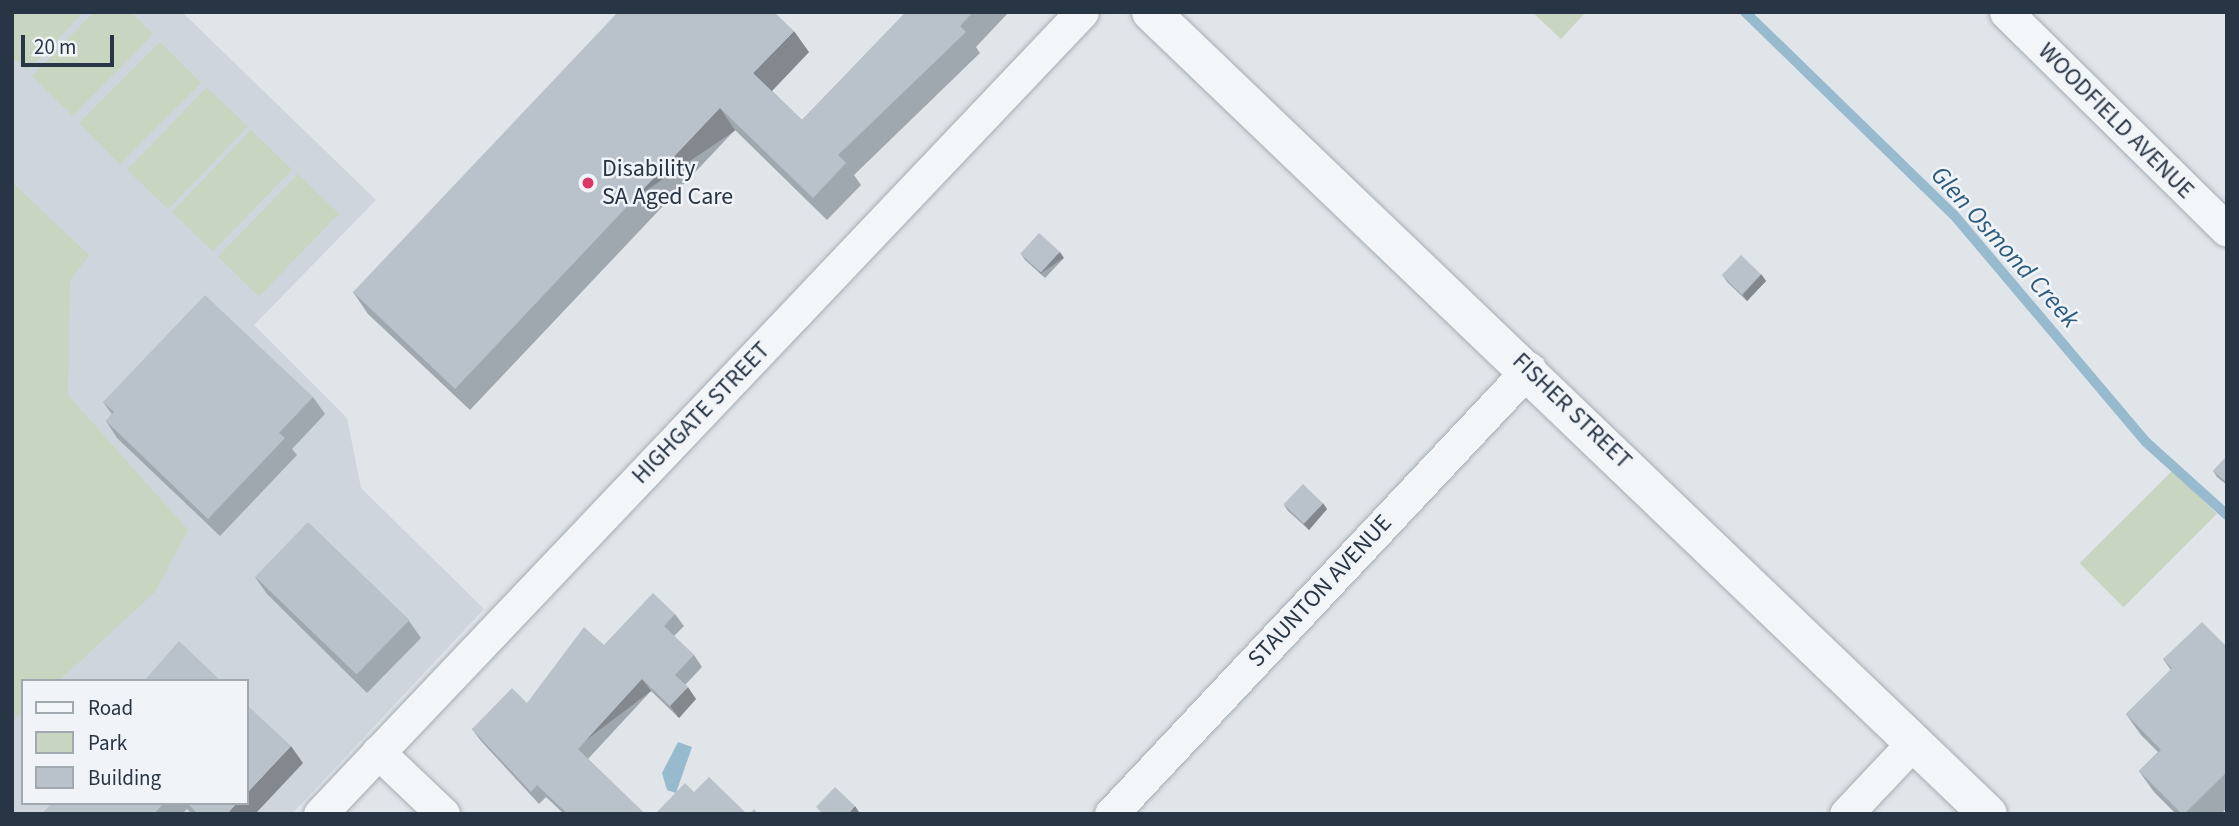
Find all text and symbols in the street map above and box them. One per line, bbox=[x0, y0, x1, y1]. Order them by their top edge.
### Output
scale bar bbox=[24, 21, 117, 65]
text: 20 m bbox=[34, 32, 76, 62]
street label: WOODFIELD AVENUE bbox=[2032, 37, 2200, 205]
place label: Disability SA Aged Care bbox=[602, 155, 733, 211]
water label: Glen Osmond Creek bbox=[1924, 160, 2086, 334]
marker: Disability SA Aged Care bbox=[580, 175, 596, 191]
street label: HIGHGATE STREET bbox=[626, 336, 776, 490]
street label: FISHER STREET bbox=[1506, 347, 1638, 475]
street label: STAUNTON AVENUE bbox=[1242, 509, 1398, 673]
legend bbox=[21, 679, 248, 805]
text: Road bbox=[88, 693, 133, 723]
text: Park bbox=[88, 728, 127, 758]
text: Building bbox=[88, 763, 161, 793]

